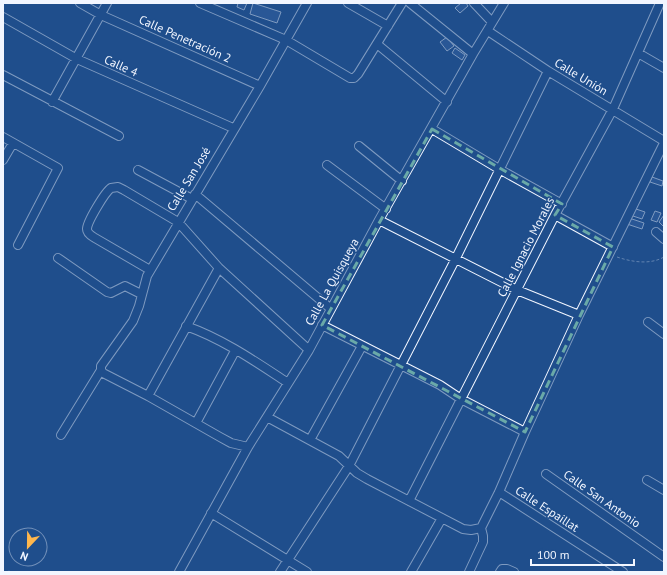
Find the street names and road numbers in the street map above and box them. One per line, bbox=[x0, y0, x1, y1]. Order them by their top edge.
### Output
street label: Calle Penetración 2 bbox=[137, 11, 234, 66]
street label: Calle 4 bbox=[102, 51, 141, 80]
street label: Calle Unión bbox=[552, 55, 611, 98]
street label: Calle San José bbox=[164, 144, 214, 213]
street label: Calle Ignacio Morales bbox=[494, 194, 557, 299]
street label: Calle La Quisqueya bbox=[301, 236, 362, 328]
street label: Calle San Antonio bbox=[561, 466, 644, 531]
street label: Calle Espaillat bbox=[513, 482, 582, 535]

